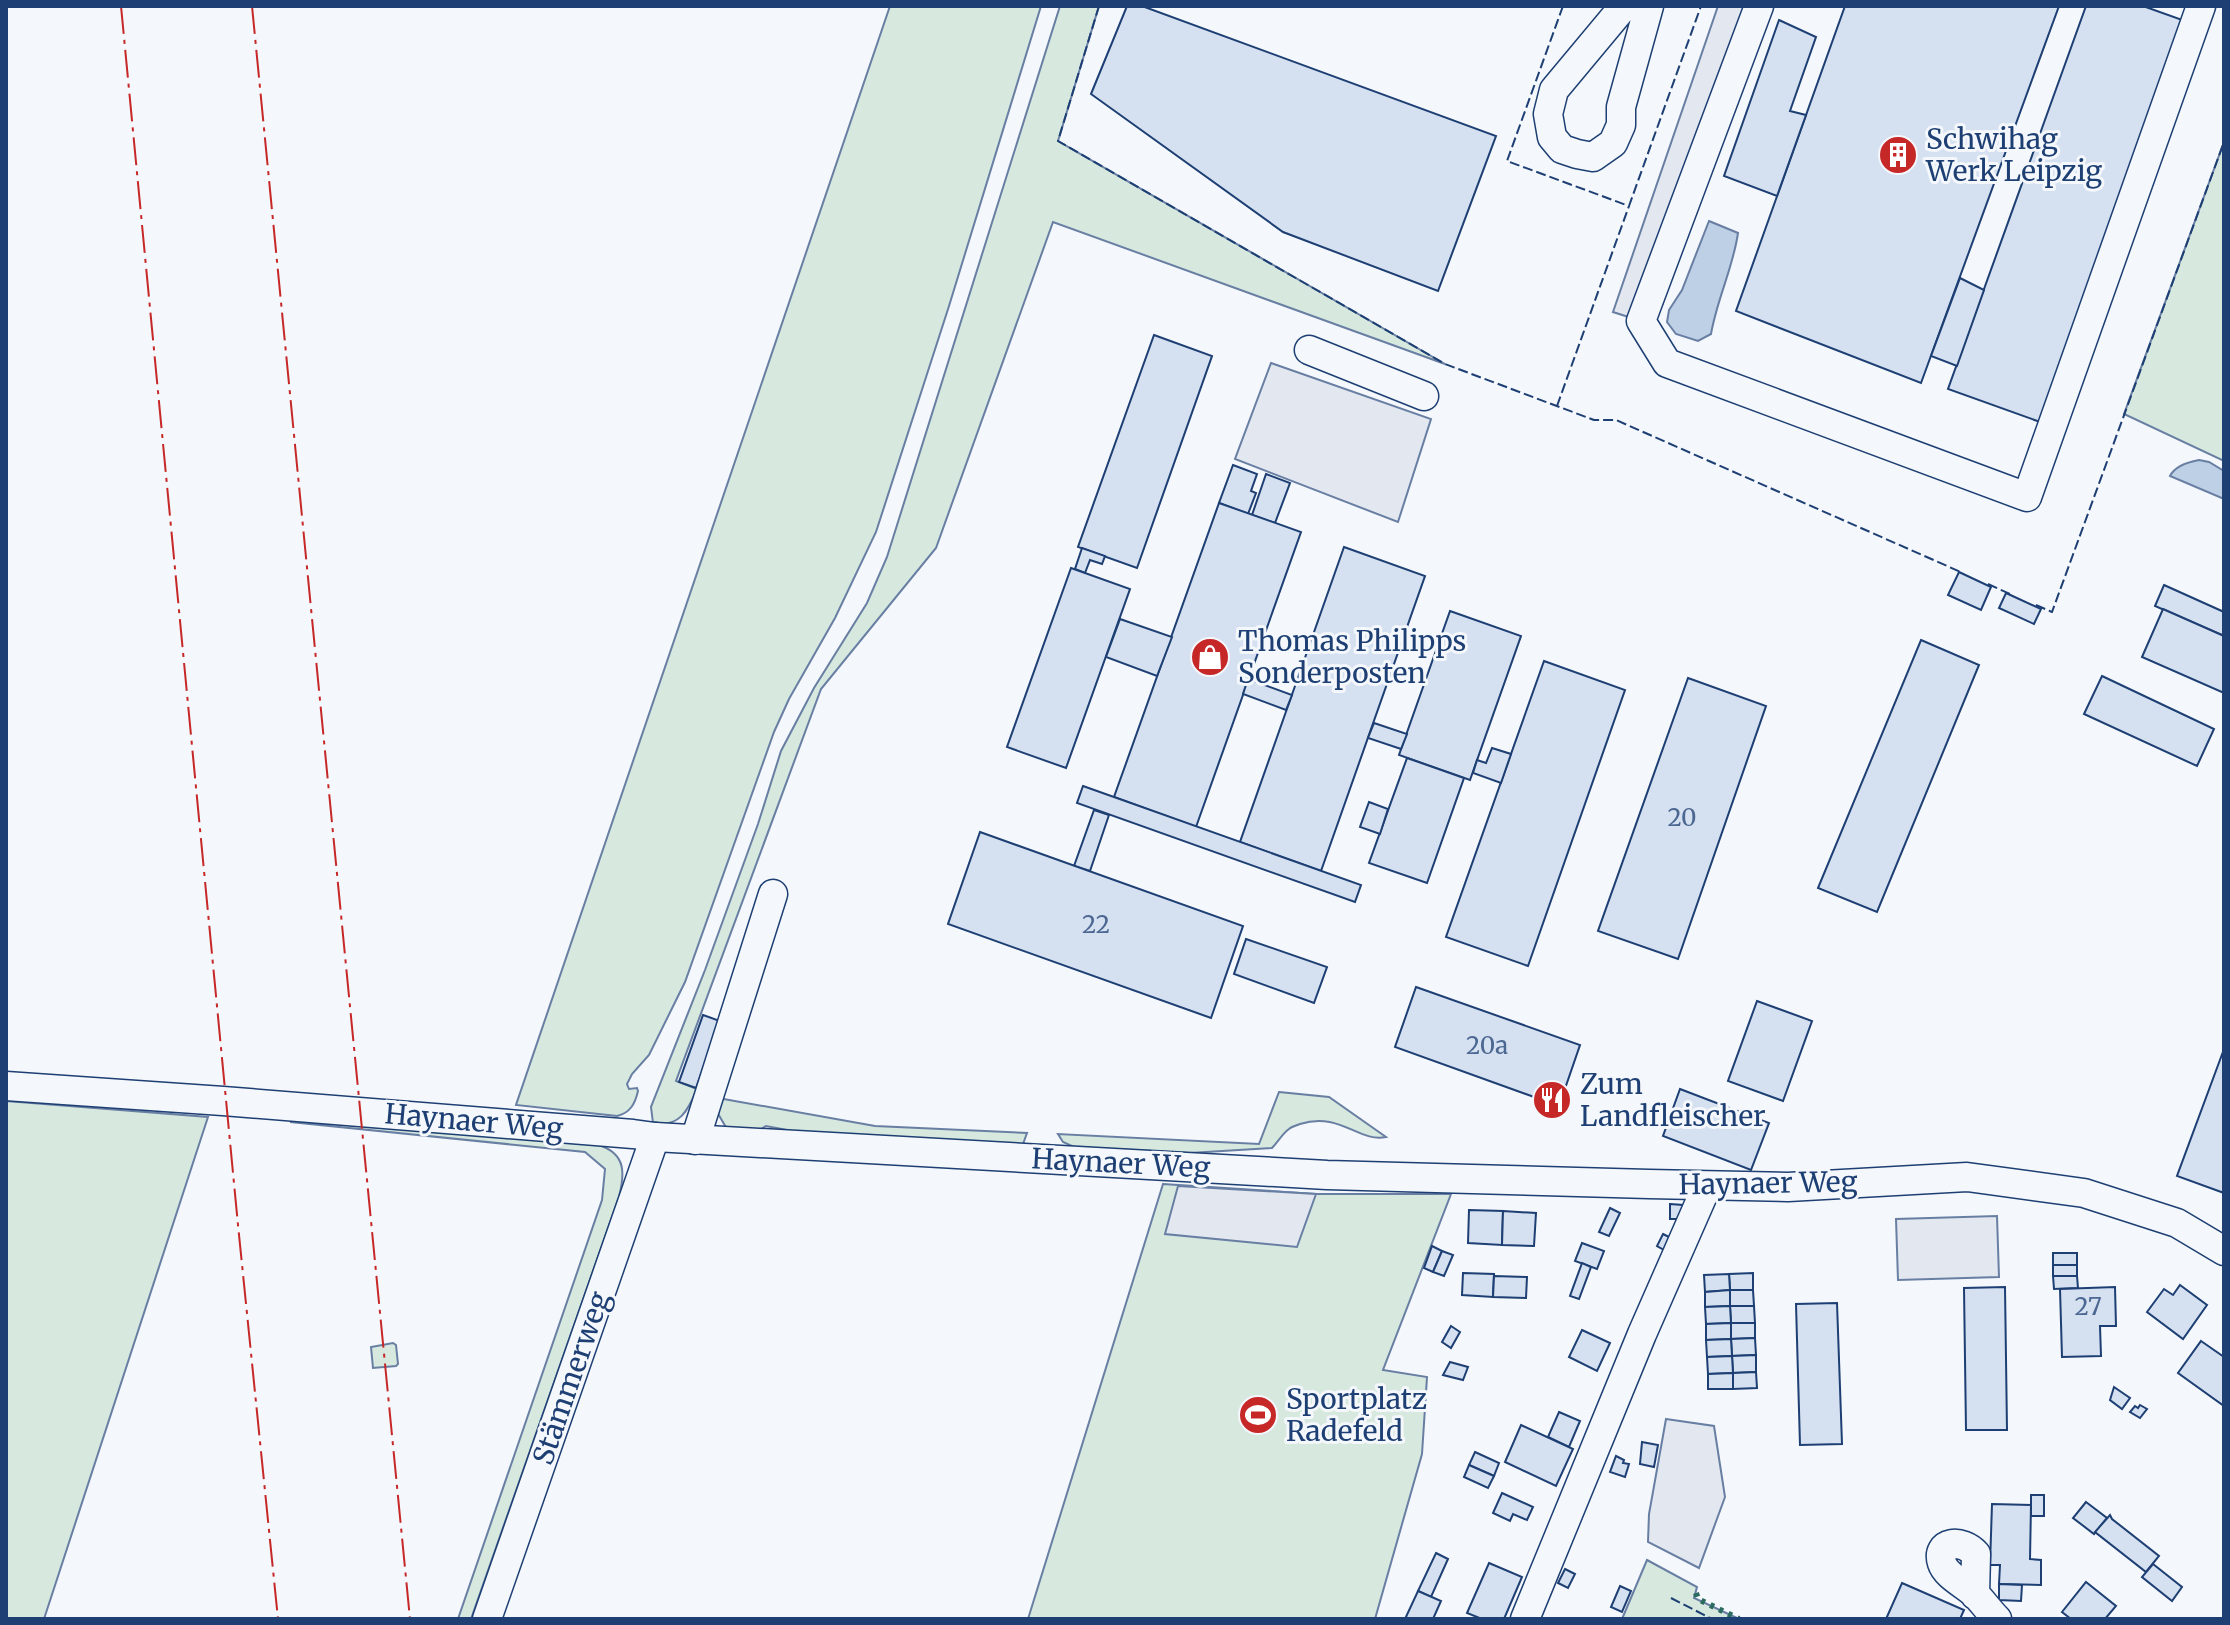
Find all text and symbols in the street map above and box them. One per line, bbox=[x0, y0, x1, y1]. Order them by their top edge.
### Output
place label: Schwihag Werk Leipzig bbox=[1925, 121, 2102, 189]
building icon: Schwihag Werk Leipzig bbox=[1877, 134, 1919, 176]
place label: Thomas Philipps Sonderposten bbox=[1238, 623, 1466, 691]
shop icon: Thomas Philipps Sonderposten bbox=[1189, 636, 1231, 678]
house number: 20 bbox=[1667, 802, 1697, 833]
house number: 22 bbox=[1082, 909, 1110, 940]
house number: 20a bbox=[1466, 1030, 1508, 1061]
place label: Zum Landfleischer bbox=[1580, 1066, 1766, 1134]
restaurant icon: Zum Landfleischer bbox=[1531, 1079, 1573, 1121]
street label: Haynaer Weg bbox=[383, 1095, 565, 1147]
street label: Haynaer Weg bbox=[1031, 1140, 1211, 1186]
street label: Haynaer Weg bbox=[1678, 1163, 1858, 1203]
street label: Stämmerweg bbox=[525, 1286, 618, 1469]
house number: 27 bbox=[2074, 1291, 2102, 1322]
place label: Sportplatz Radefeld bbox=[1286, 1381, 1427, 1449]
sports icon: Sportplatz Radefeld bbox=[1237, 1394, 1279, 1436]

